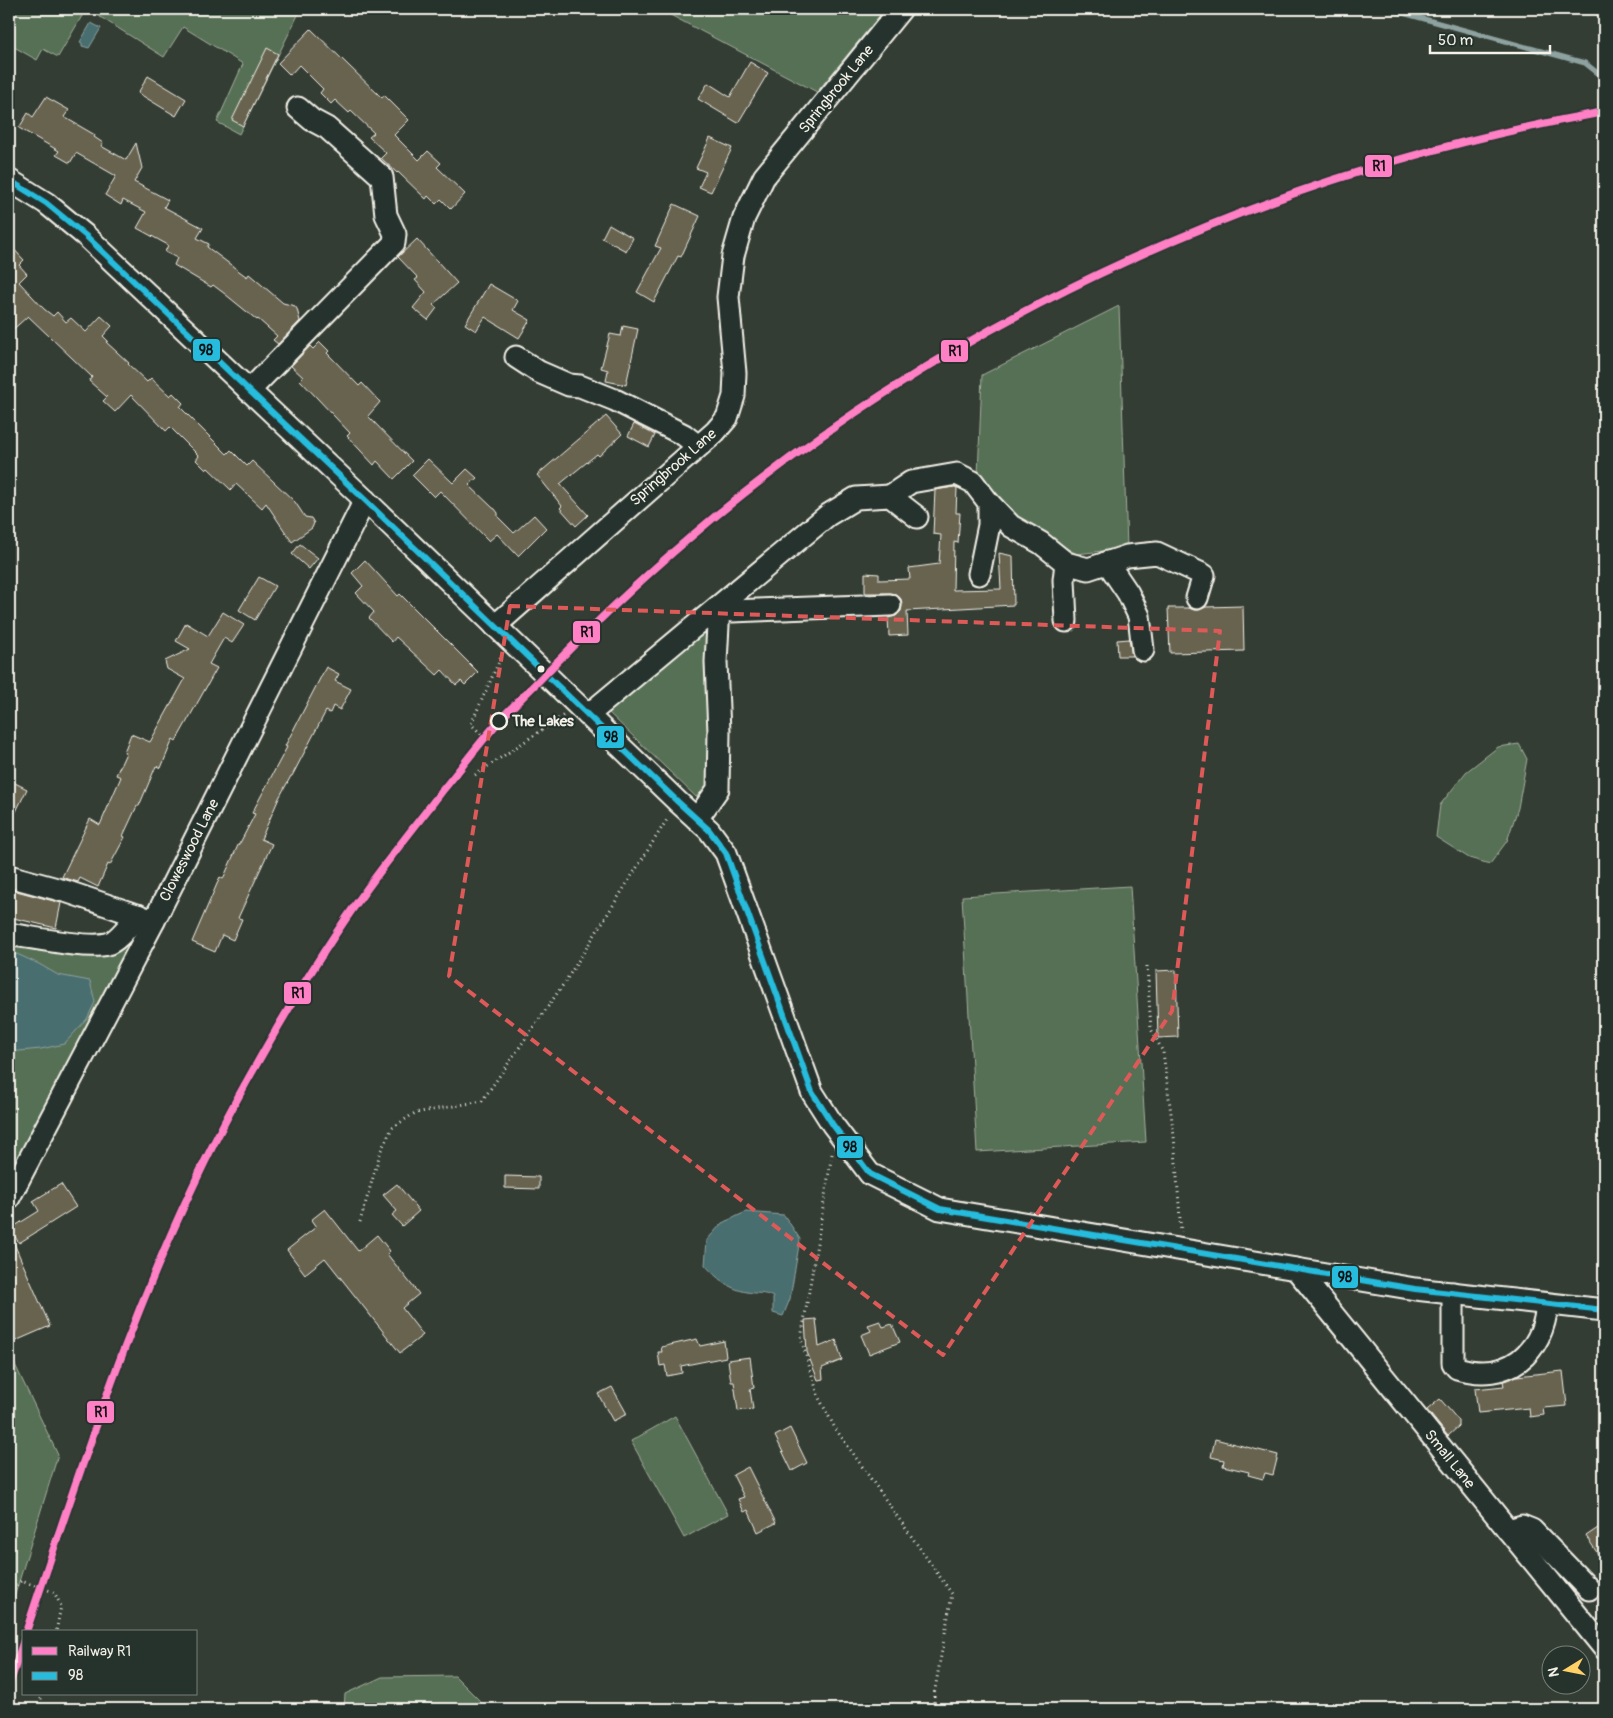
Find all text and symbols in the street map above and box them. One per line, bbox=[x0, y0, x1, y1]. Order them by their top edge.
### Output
scale bar bbox=[1430, 22, 1550, 54]
text: 50 m bbox=[1438, 31, 1473, 50]
street label: Springbrook Lane bbox=[795, 41, 878, 138]
line badge: R1 bbox=[1364, 154, 1393, 178]
text: R1 bbox=[1372, 158, 1386, 175]
line badge: 98 bbox=[192, 338, 221, 362]
line badge: R1 bbox=[940, 339, 969, 363]
text: 98 bbox=[199, 342, 213, 359]
text: R1 bbox=[948, 343, 962, 360]
street label: Springbrook Lane bbox=[626, 424, 721, 510]
line badge: R1 bbox=[572, 620, 601, 644]
text: R1 bbox=[580, 624, 594, 641]
unlabelled marker bbox=[536, 664, 546, 674]
marker: The Lakes bbox=[490, 712, 508, 730]
place label: The Lakes bbox=[511, 712, 574, 731]
line badge: 98 bbox=[596, 725, 625, 749]
text: 98 bbox=[604, 729, 618, 746]
street label: Cloweswood Lane bbox=[155, 795, 224, 905]
line badge: R1 bbox=[283, 981, 312, 1005]
text: R1 bbox=[291, 985, 305, 1002]
line badge: 98 bbox=[836, 1135, 864, 1159]
text: 98 bbox=[843, 1139, 857, 1156]
line badge: 98 bbox=[1331, 1265, 1359, 1289]
text: 98 bbox=[1338, 1269, 1352, 1286]
line badge: R1 bbox=[86, 1400, 115, 1424]
text: R1 bbox=[94, 1404, 108, 1421]
street label: Small Lane bbox=[1420, 1426, 1479, 1493]
legend bbox=[22, 1630, 198, 1696]
text: Railway R1 bbox=[68, 1642, 131, 1661]
north arrow bbox=[1540, 1646, 1590, 1696]
text: 98 bbox=[68, 1666, 84, 1685]
text: N bbox=[1544, 1666, 1563, 1678]

